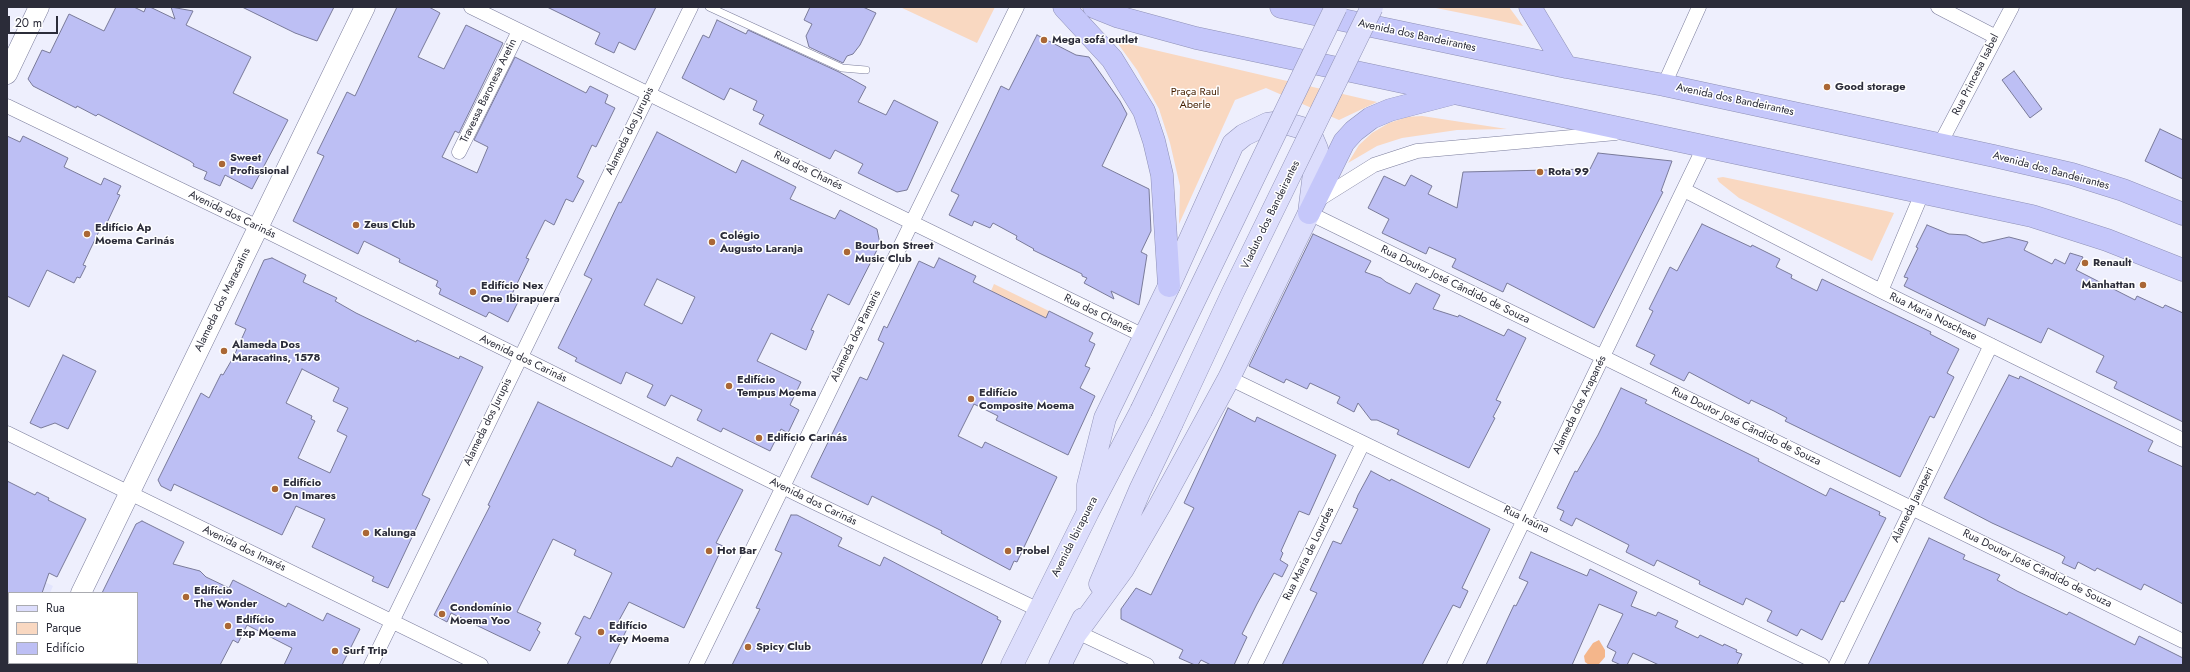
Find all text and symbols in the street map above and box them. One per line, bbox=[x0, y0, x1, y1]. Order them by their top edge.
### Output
scale bar bbox=[10, 8, 60, 34]
text: 20 m bbox=[15, 14, 42, 32]
street label: Avenida dos Bandeirantes bbox=[1357, 17, 1477, 55]
street label: Rua Princesa Isabel bbox=[1950, 32, 2002, 118]
place label: Mega sofá outlet bbox=[1052, 33, 1138, 47]
marker: Mega sofá outlet bbox=[1039, 35, 1049, 45]
street label: Travessa Baronesa Aretin bbox=[458, 37, 520, 145]
place label: Good storage bbox=[1835, 80, 1905, 94]
street label: Avenida dos Bandeirantes bbox=[1675, 81, 1795, 119]
marker: Good storage bbox=[1822, 82, 1832, 92]
street label: Alameda dos Jurupis bbox=[603, 85, 657, 177]
park label: Praça Raul Aberle bbox=[1171, 85, 1219, 111]
street label: Rua dos Chanés bbox=[771, 149, 845, 193]
street label: Avenida dos Bandeirantes bbox=[1991, 149, 2111, 193]
place label: Sweet Profissional bbox=[230, 151, 289, 177]
marker: Sweet Profissional bbox=[217, 159, 227, 169]
street label: Viaduto dos Bandeirantes bbox=[1239, 159, 1303, 271]
place label: Rota 99 bbox=[1548, 165, 1589, 179]
marker: Rota 99 bbox=[1535, 167, 1545, 177]
street label: Avenida dos Carinás bbox=[186, 188, 278, 242]
place label: Zeus Club bbox=[364, 218, 415, 232]
marker: Zeus Club bbox=[351, 220, 361, 230]
place label: Edifício Ap Moema Carinás bbox=[95, 221, 174, 247]
marker: Edifício Ap Moema Carinás bbox=[82, 229, 92, 239]
place label: Colégio Augusto Laranja bbox=[720, 229, 803, 255]
marker: Colégio Augusto Laranja bbox=[707, 237, 717, 247]
place label: Bourbon Street Music Club bbox=[855, 239, 933, 265]
street label: Rua Doutor José Cândido de Souza bbox=[1378, 243, 1532, 327]
street label: Alameda dos Maracatins bbox=[192, 246, 254, 354]
marker: Bourbon Street Music Club bbox=[842, 247, 852, 257]
place label: Renault bbox=[2093, 256, 2131, 270]
marker: Renault bbox=[2080, 258, 2090, 268]
place label: Manhattan bbox=[2082, 278, 2135, 292]
place label: Edifício Nex One Ibirapuera bbox=[481, 279, 560, 305]
marker: Manhattan bbox=[2138, 280, 2148, 290]
marker: Edifício Nex One Ibirapuera bbox=[468, 287, 478, 297]
street label: Alameda dos Pamaris bbox=[828, 288, 884, 384]
street label: Rua Maria Noschese bbox=[1887, 290, 1979, 344]
street label: Rua dos Chanés bbox=[1061, 292, 1135, 336]
street label: Avenida dos Carinás bbox=[477, 332, 569, 386]
place label: Alameda Dos Maracatins, 1578 bbox=[232, 338, 321, 364]
marker: Alameda Dos Maracatins, 1578 bbox=[219, 346, 229, 356]
street label: Alameda dos Arapanés bbox=[1550, 354, 1610, 456]
place label: Edifício Tempus Moema bbox=[737, 373, 816, 399]
street label: Alameda dos Jurupis bbox=[461, 376, 515, 468]
marker: Edifício Tempus Moema bbox=[724, 381, 734, 391]
street label: Rua Doutor José Cândido de Souza bbox=[1669, 385, 1823, 469]
place label: Edifício Composite Moema bbox=[979, 386, 1074, 412]
marker: Edifício Composite Moema bbox=[966, 394, 976, 404]
place label: Edifício Carinás bbox=[767, 431, 847, 445]
marker: Edifício Carinás bbox=[754, 433, 764, 443]
street label: Alameda Jauaperi bbox=[1889, 465, 1937, 545]
street label: Avenida dos Carinás bbox=[767, 475, 859, 529]
place label: Edifício On Imares bbox=[283, 476, 336, 502]
marker: Edifício On Imares bbox=[270, 484, 280, 494]
street label: Avenida Ibirapuera bbox=[1049, 495, 1101, 579]
street label: Rua Iraúna bbox=[1501, 503, 1551, 537]
street label: Rua Maria de Lourdes bbox=[1281, 505, 1337, 603]
street label: Avenida dos Imarés bbox=[200, 523, 288, 575]
place label: Kalunga bbox=[374, 526, 416, 540]
street label: Rua Doutor José Cândido de Souza bbox=[1960, 527, 2114, 611]
marker: Kalunga bbox=[361, 528, 371, 538]
place label: Hot Bar bbox=[717, 544, 757, 558]
place label: Probel bbox=[1016, 544, 1050, 558]
marker: Hot Bar bbox=[704, 546, 714, 556]
marker: Probel bbox=[1003, 546, 1013, 556]
place label: Edifício The Wonder bbox=[194, 584, 257, 610]
legend bbox=[8, 592, 138, 664]
marker: Edifício The Wonder bbox=[181, 592, 191, 602]
text: Rua bbox=[46, 599, 65, 617]
place label: Condomínio Moema Yoo bbox=[450, 601, 512, 627]
marker: Condomínio Moema Yoo bbox=[437, 609, 447, 619]
place label: Edifício Exp Moema bbox=[236, 613, 296, 639]
text: Parque bbox=[46, 619, 81, 637]
place label: Edifício Key Moema bbox=[609, 619, 669, 645]
marker: Edifício Exp Moema bbox=[223, 621, 233, 631]
marker: Edifício Key Moema bbox=[596, 627, 606, 637]
text: Edifício bbox=[46, 639, 85, 657]
place label: Spicy Club bbox=[756, 640, 811, 654]
marker: Spicy Club bbox=[743, 642, 753, 652]
place label: Surf Trip bbox=[343, 644, 387, 658]
marker: Surf Trip bbox=[330, 646, 340, 656]

